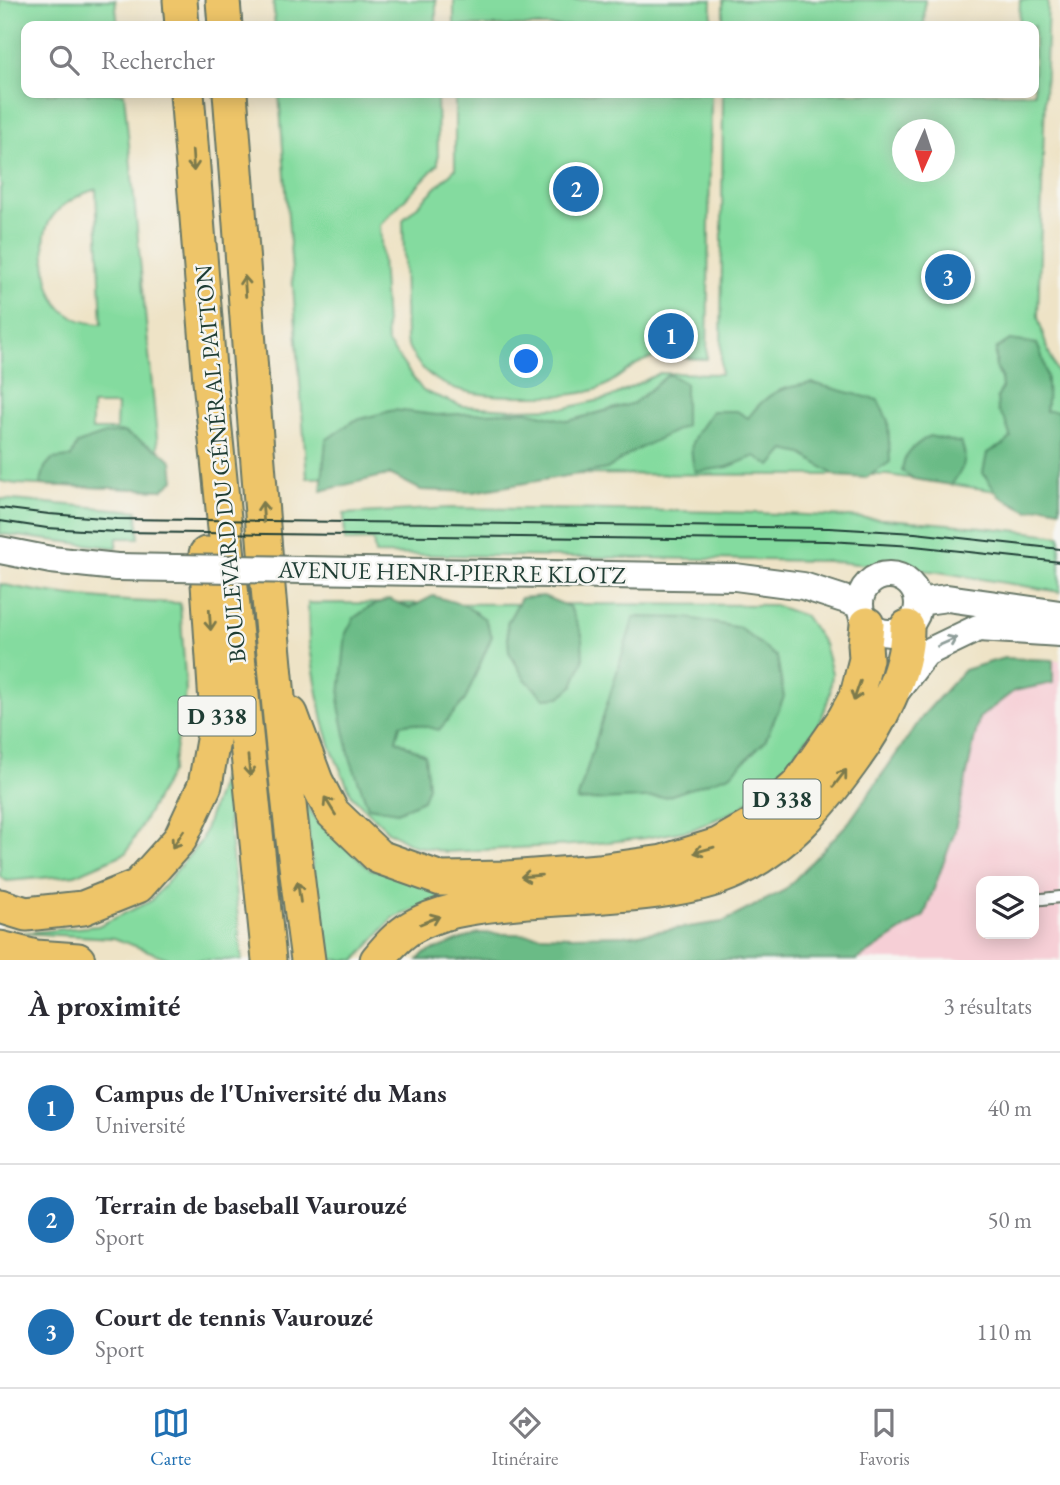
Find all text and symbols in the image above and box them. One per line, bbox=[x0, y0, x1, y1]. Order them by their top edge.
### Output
search box bbox=[21, 21, 1039, 98]
icon: search bbox=[45, 41, 83, 79]
text: Rechercher bbox=[101, 43, 215, 77]
north arrow bbox=[892, 119, 955, 182]
one-way arrow bbox=[187, 149, 200, 172]
pin: 2 bbox=[553, 163, 599, 215]
pin: 3 bbox=[925, 251, 971, 303]
street label: BOULEVARD DU GÉNÉRAL PATTON bbox=[187, 264, 253, 664]
one-way arrow bbox=[238, 275, 251, 297]
pin: 1 bbox=[648, 310, 694, 362]
your location bbox=[509, 344, 543, 378]
one-way arrow bbox=[256, 502, 269, 524]
street label: AVENUE HENRI-PIERRE KLOTZ bbox=[277, 553, 627, 591]
one-way arrow bbox=[204, 608, 217, 630]
one-way arrow bbox=[936, 635, 957, 648]
one-way arrow bbox=[850, 679, 862, 701]
road number: D 338 bbox=[178, 696, 256, 736]
one-way arrow bbox=[243, 754, 256, 777]
one-way arrow bbox=[833, 769, 847, 788]
road number: D 338 bbox=[744, 779, 820, 818]
one-way arrow bbox=[323, 796, 337, 816]
one-way arrow bbox=[170, 829, 185, 848]
one-way arrow bbox=[693, 844, 715, 857]
one-way arrow bbox=[520, 870, 543, 883]
map controls bbox=[976, 876, 1039, 939]
button: layers bbox=[976, 876, 1039, 939]
one-way arrow bbox=[292, 882, 305, 904]
one-way arrow bbox=[419, 912, 441, 925]
text: À proximité bbox=[28, 986, 180, 1025]
text: 3 résultats bbox=[944, 991, 1032, 1021]
text: Campus de l'Université du Mans bbox=[95, 1076, 447, 1110]
text: 1 bbox=[45, 1093, 57, 1123]
text: 40 m bbox=[987, 1093, 1032, 1123]
text: Université bbox=[95, 1110, 185, 1140]
text: Terrain de baseball Vaurouzé bbox=[95, 1188, 407, 1222]
text: 2 bbox=[45, 1205, 57, 1235]
text: 50 m bbox=[987, 1205, 1032, 1235]
text: Sport bbox=[95, 1222, 144, 1252]
text: Court de tennis Vaurouzé bbox=[95, 1300, 373, 1334]
text: 3 bbox=[45, 1317, 57, 1347]
text: 110 m bbox=[976, 1317, 1032, 1347]
text: Sport bbox=[95, 1334, 144, 1364]
tab: Carte bbox=[150, 1404, 191, 1471]
tab: Itinéraire bbox=[492, 1404, 558, 1471]
tab: Favoris bbox=[859, 1404, 910, 1471]

